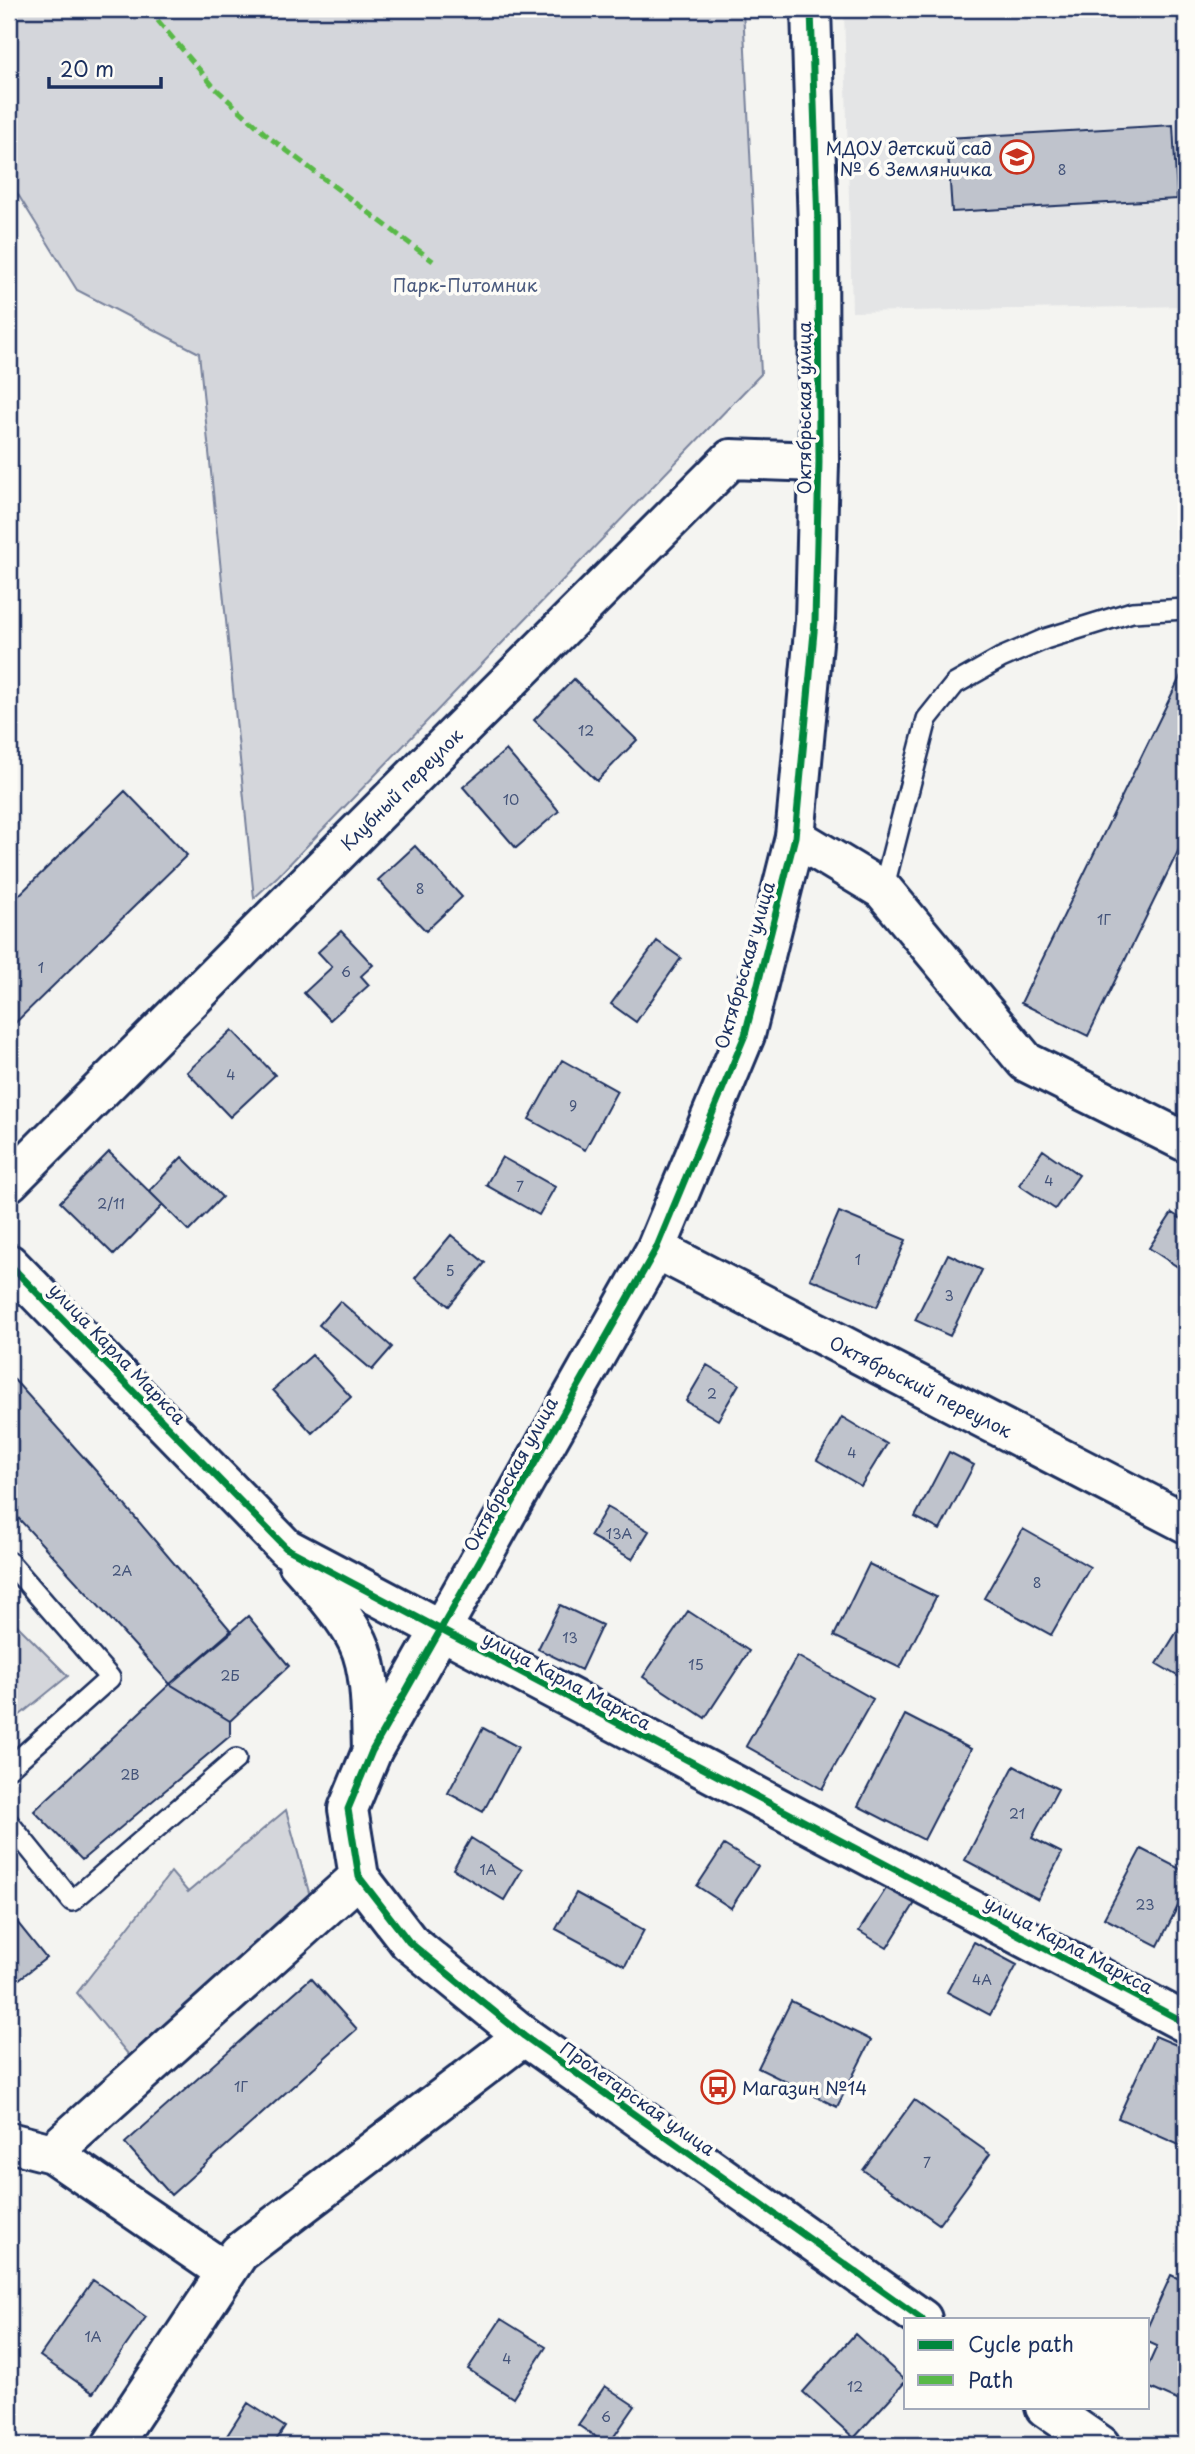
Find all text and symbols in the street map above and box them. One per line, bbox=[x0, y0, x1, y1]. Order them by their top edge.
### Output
scale bar bbox=[49, 46, 161, 90]
text: 20 m bbox=[60, 52, 114, 84]
place label: МДОУ детский сад № 6 Земляничка bbox=[826, 134, 993, 182]
school or university icon: МДОУ детский сад № 6 Земляничка bbox=[998, 138, 1036, 176]
house number: 8 bbox=[1058, 159, 1066, 180]
park label: Парк-Питомник bbox=[393, 271, 538, 298]
street label: Октябрьская улица bbox=[790, 321, 817, 495]
house number: 12 bbox=[578, 720, 594, 741]
street label: Клубный переулок bbox=[334, 721, 469, 856]
house number: 10 bbox=[503, 789, 519, 810]
street label: Октябрьская улица bbox=[707, 877, 781, 1052]
house number: 8 bbox=[416, 878, 424, 899]
house number: 1Г bbox=[1097, 909, 1111, 930]
house number: 1 bbox=[38, 957, 44, 978]
house number: 6 bbox=[341, 961, 351, 982]
house number: 4 bbox=[226, 1064, 236, 1085]
house number: 9 bbox=[569, 1095, 577, 1116]
house number: 4 bbox=[1044, 1170, 1054, 1191]
house number: 7 bbox=[516, 1176, 524, 1197]
house number: 2/11 bbox=[97, 1193, 125, 1214]
house number: 1 bbox=[855, 1249, 861, 1270]
house number: 5 bbox=[445, 1260, 455, 1281]
street label: улица Карла Маркса bbox=[43, 1276, 193, 1430]
house number: 3 bbox=[944, 1285, 954, 1306]
street label: Октябрьский переулок bbox=[825, 1328, 1017, 1444]
house number: 2 bbox=[707, 1383, 717, 1404]
street label: Октябрьская улица bbox=[456, 1391, 564, 1556]
house number: 4 bbox=[847, 1442, 857, 1463]
house number: 13А bbox=[606, 1523, 632, 1544]
house number: 2А bbox=[112, 1560, 133, 1581]
house number: 8 bbox=[1033, 1572, 1041, 1593]
street label: улица Карла Маркса bbox=[478, 1624, 657, 1736]
house number: 13 bbox=[562, 1627, 578, 1648]
house number: 15 bbox=[688, 1654, 704, 1675]
house number: 2Б bbox=[220, 1665, 240, 1686]
house number: 2В bbox=[120, 1764, 140, 1785]
house number: 21 bbox=[1009, 1803, 1025, 1824]
house number: 1А bbox=[479, 1859, 497, 1880]
street label: улица Карла Маркса bbox=[980, 1888, 1159, 2000]
house number: 23 bbox=[1136, 1894, 1154, 1915]
house number: 4А bbox=[972, 1969, 992, 1990]
street label: Пролетарская улица bbox=[555, 2034, 722, 2162]
bus stop icon: Магазин №14 bbox=[699, 2068, 737, 2106]
place label: Магазин №14 bbox=[742, 2074, 867, 2101]
house number: 1Г bbox=[234, 2076, 248, 2097]
house number: 7 bbox=[923, 2152, 931, 2173]
legend bbox=[904, 2318, 1150, 2408]
house number: 1А bbox=[84, 2326, 102, 2347]
text: Cycle path bbox=[968, 2327, 1074, 2359]
house number: 4 bbox=[502, 2348, 512, 2369]
text: Path bbox=[968, 2363, 1013, 2395]
house number: 12 bbox=[847, 2376, 863, 2397]
house number: 6 bbox=[601, 2406, 611, 2427]

